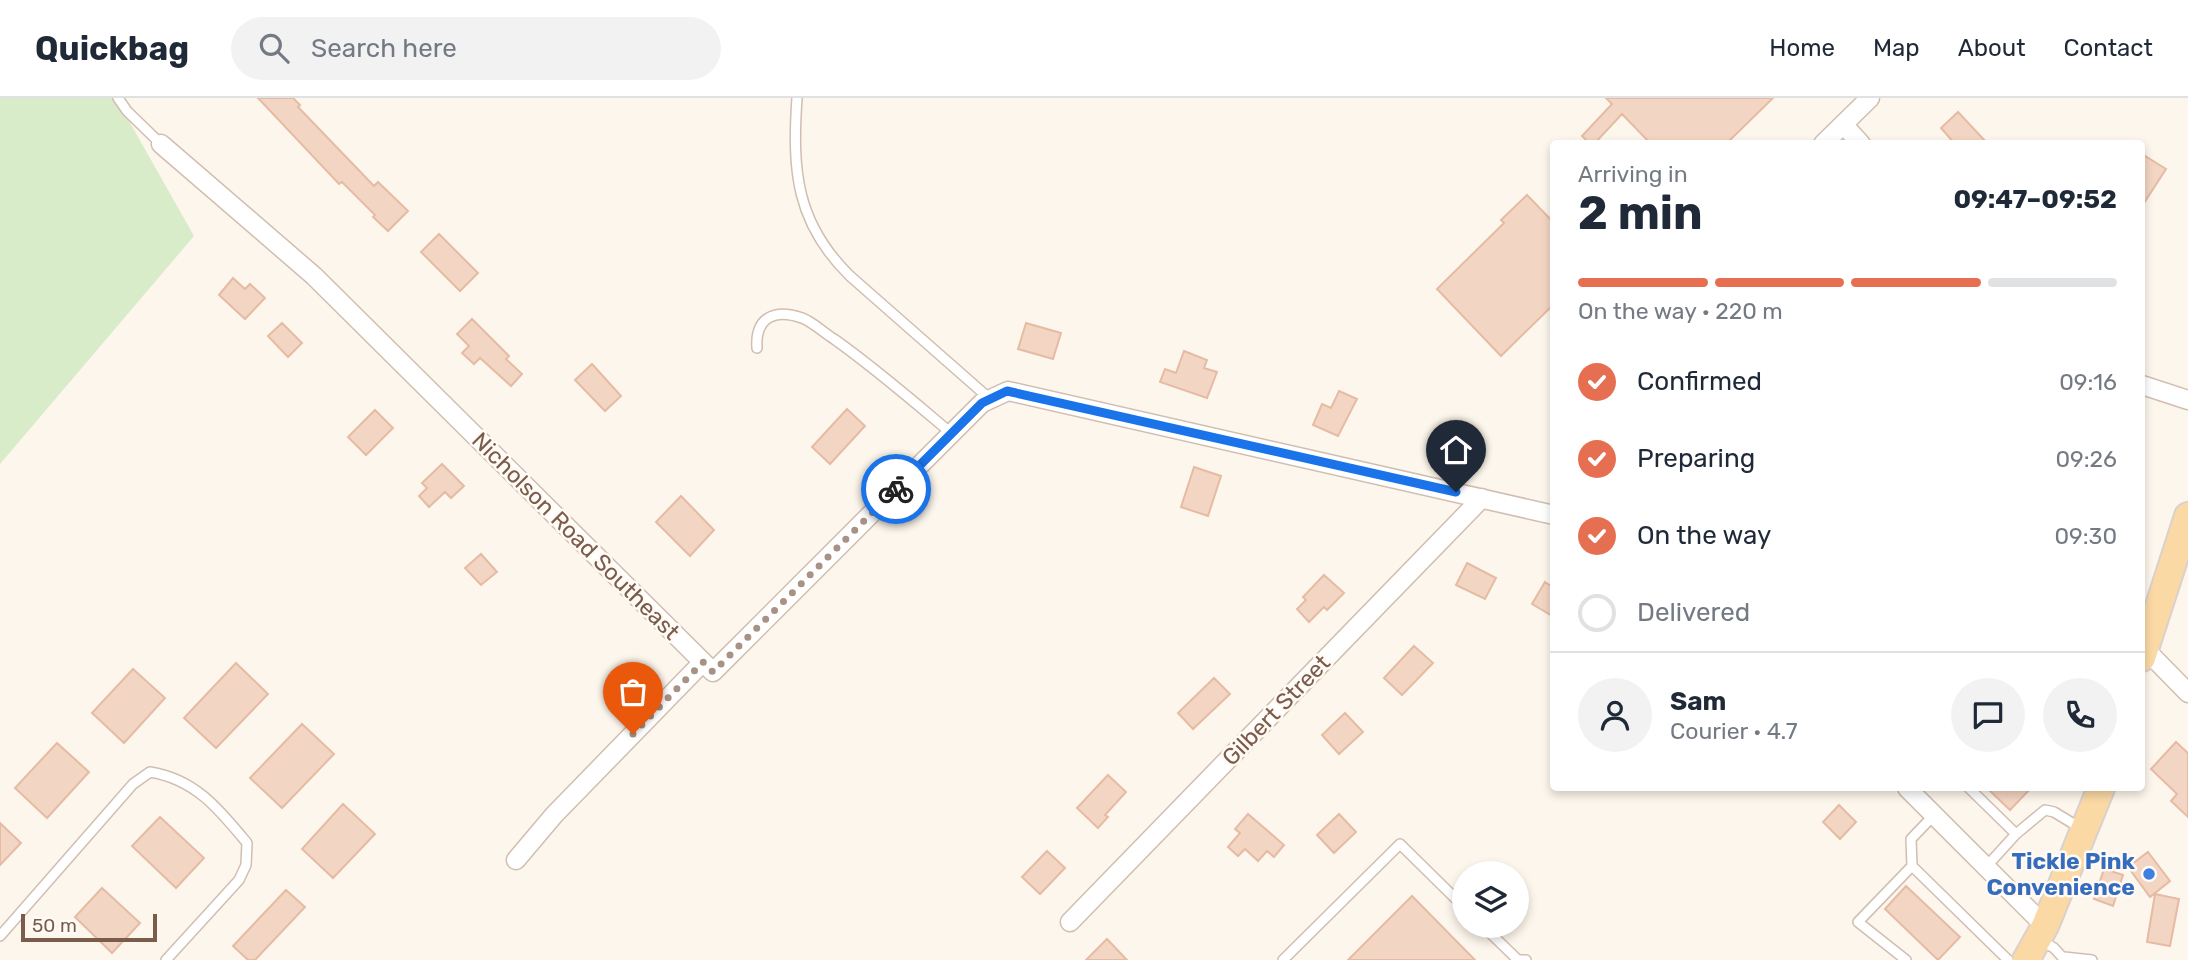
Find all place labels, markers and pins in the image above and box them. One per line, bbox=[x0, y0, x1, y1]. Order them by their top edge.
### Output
pin bbox=[1426, 420, 1486, 492]
pin bbox=[603, 662, 663, 734]
place label: Tickle Pink Convenience bbox=[1986, 847, 2136, 901]
marker: Tickle Pink Convenience bbox=[2141, 866, 2157, 882]

